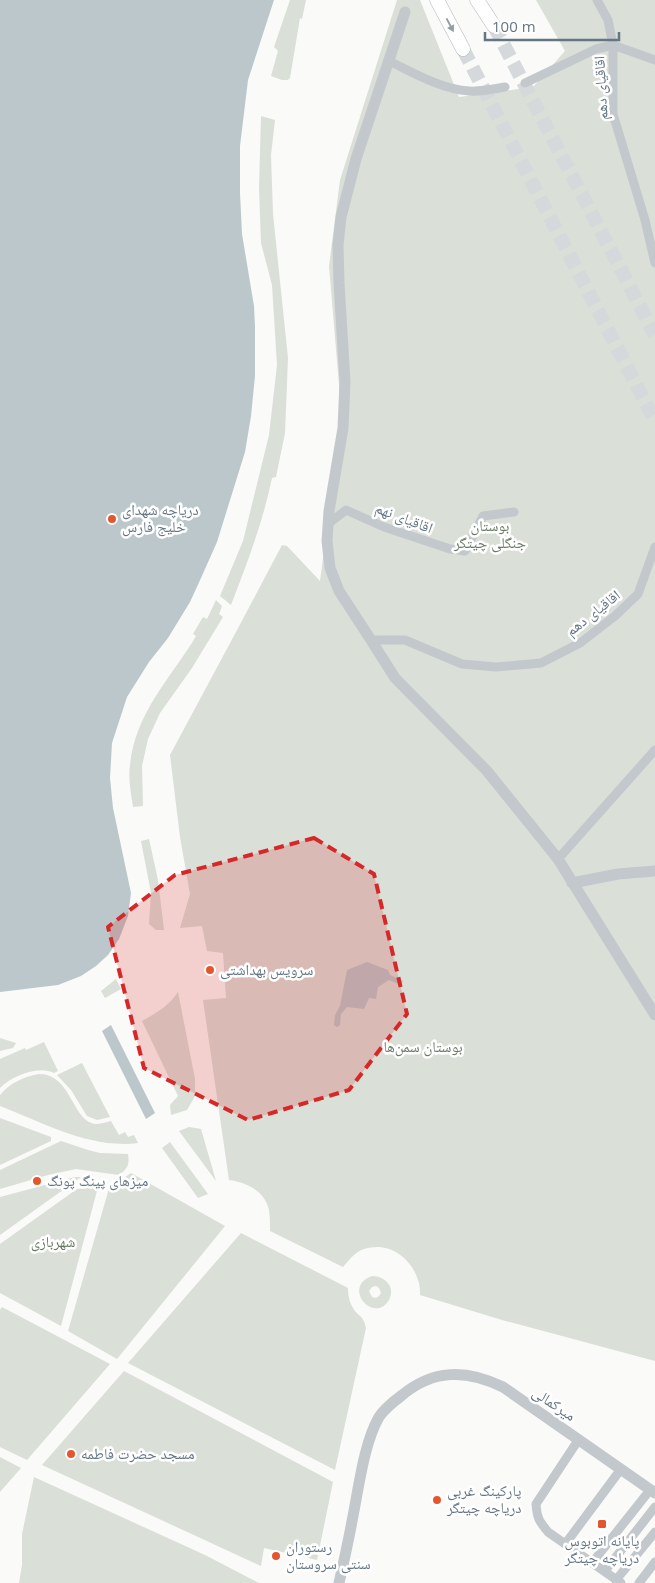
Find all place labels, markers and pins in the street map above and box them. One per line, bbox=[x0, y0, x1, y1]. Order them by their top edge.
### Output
place label: دریاچه شهدای خلیج فارس bbox=[122, 499, 199, 537]
marker: دریاچه شهدای خلیج فارس bbox=[106, 513, 118, 525]
place label: سرویس بهداشتی bbox=[220, 959, 313, 980]
marker: سرویس بهداشتی bbox=[204, 964, 216, 976]
place label: میزهای پینگ پونگ bbox=[47, 1170, 148, 1191]
marker: میزهای پینگ پونگ bbox=[31, 1175, 43, 1187]
place label: مسجد حضرت فاطمه bbox=[81, 1443, 195, 1463]
marker: مسجد حضرت فاطمه bbox=[65, 1448, 77, 1460]
place label: پارکینگ غربی دریاچه چیتگر bbox=[446, 1480, 521, 1517]
marker: پارکینگ غربی دریاچه چیتگر bbox=[431, 1494, 443, 1506]
marker: پایانه اتوبوس دریاچه چیتگر bbox=[596, 1518, 608, 1530]
place label: پایانه اتوبوس دریاچه چیتگر bbox=[564, 1530, 639, 1567]
place label: رستوران سنتی سروستان bbox=[286, 1536, 371, 1574]
marker: رستوران سنتی سروستان bbox=[270, 1550, 282, 1562]

